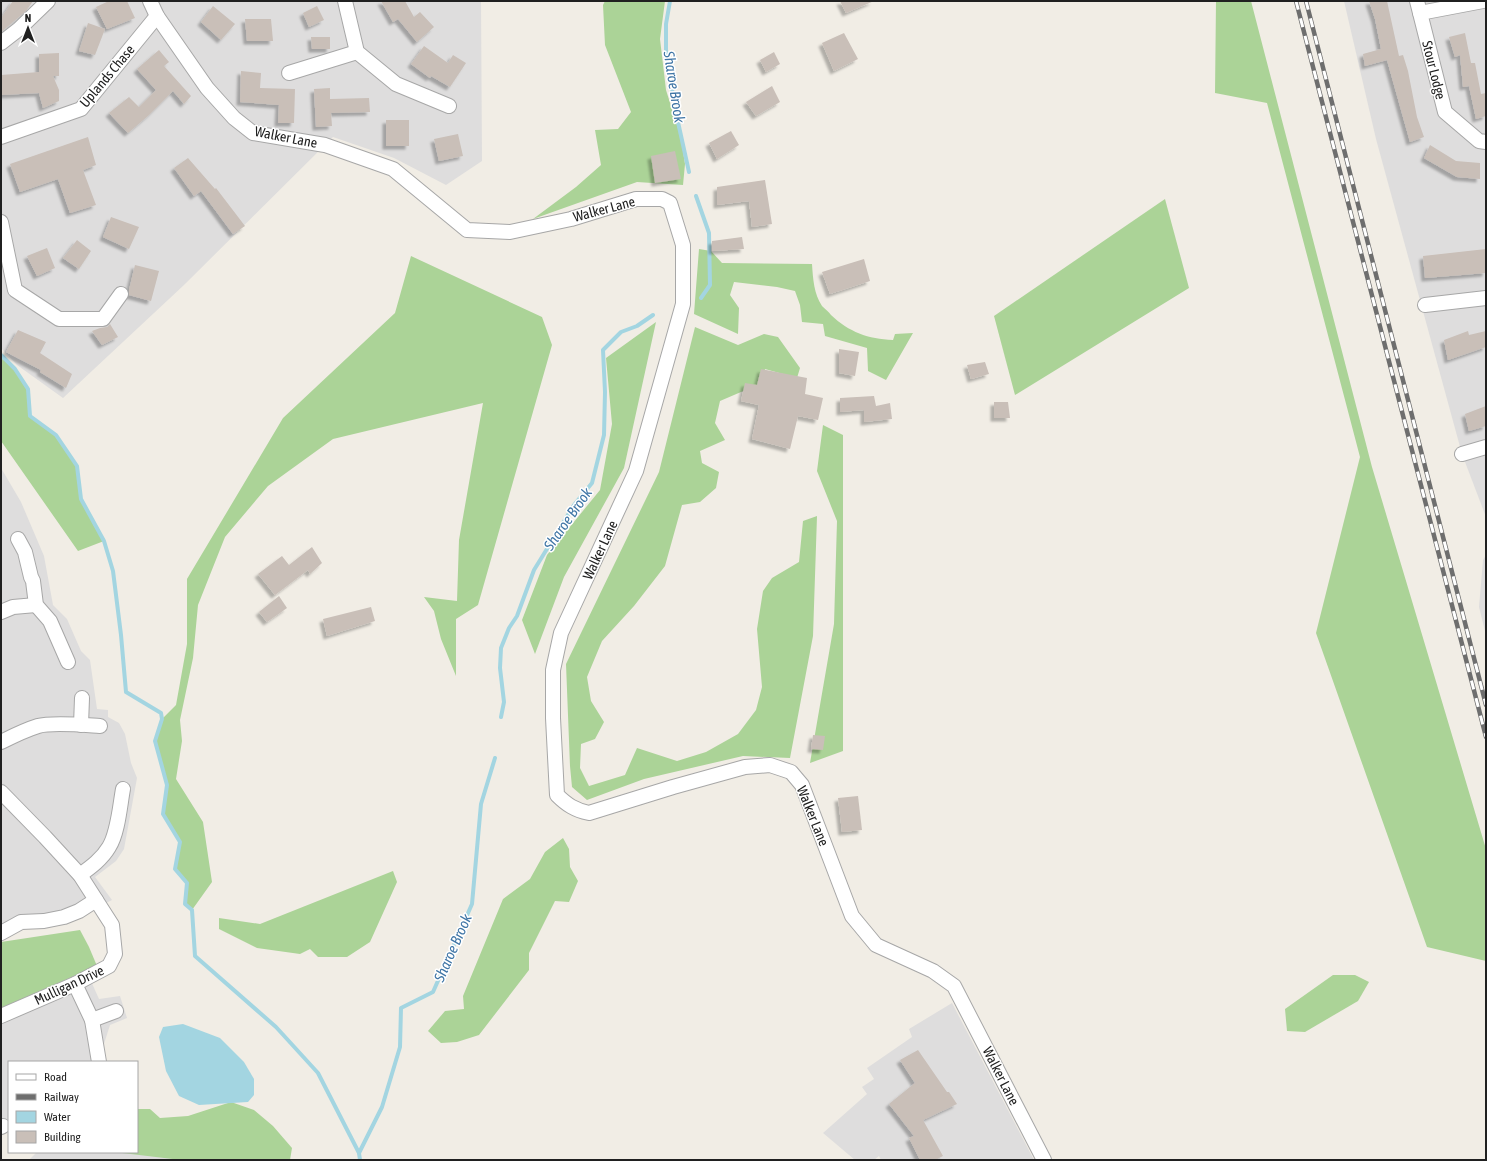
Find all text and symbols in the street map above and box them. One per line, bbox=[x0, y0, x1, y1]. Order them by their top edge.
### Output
north arrow bbox=[8, 8, 48, 48]
text: N bbox=[25, 12, 31, 24]
street label: Stour Lodge bbox=[1419, 39, 1449, 101]
street label: Uplands Chase bbox=[76, 42, 138, 110]
water label: Sharoe Brook bbox=[660, 49, 689, 124]
street label: Walker Lane bbox=[253, 123, 319, 151]
street label: Walker Lane bbox=[571, 193, 637, 225]
water label: Sharoe Brook bbox=[539, 484, 595, 554]
street label: Walker Lane bbox=[579, 518, 621, 582]
street label: Walker Lane bbox=[794, 784, 832, 848]
water label: Sharoe Brook bbox=[430, 911, 475, 985]
street label: Mulligan Drive bbox=[32, 962, 106, 1008]
street label: Walker Lane bbox=[980, 1044, 1022, 1108]
legend bbox=[8, 1061, 138, 1153]
text: Road bbox=[44, 1070, 67, 1084]
text: Railway bbox=[44, 1090, 79, 1104]
text: Water bbox=[44, 1110, 71, 1124]
text: Building bbox=[44, 1130, 82, 1144]

